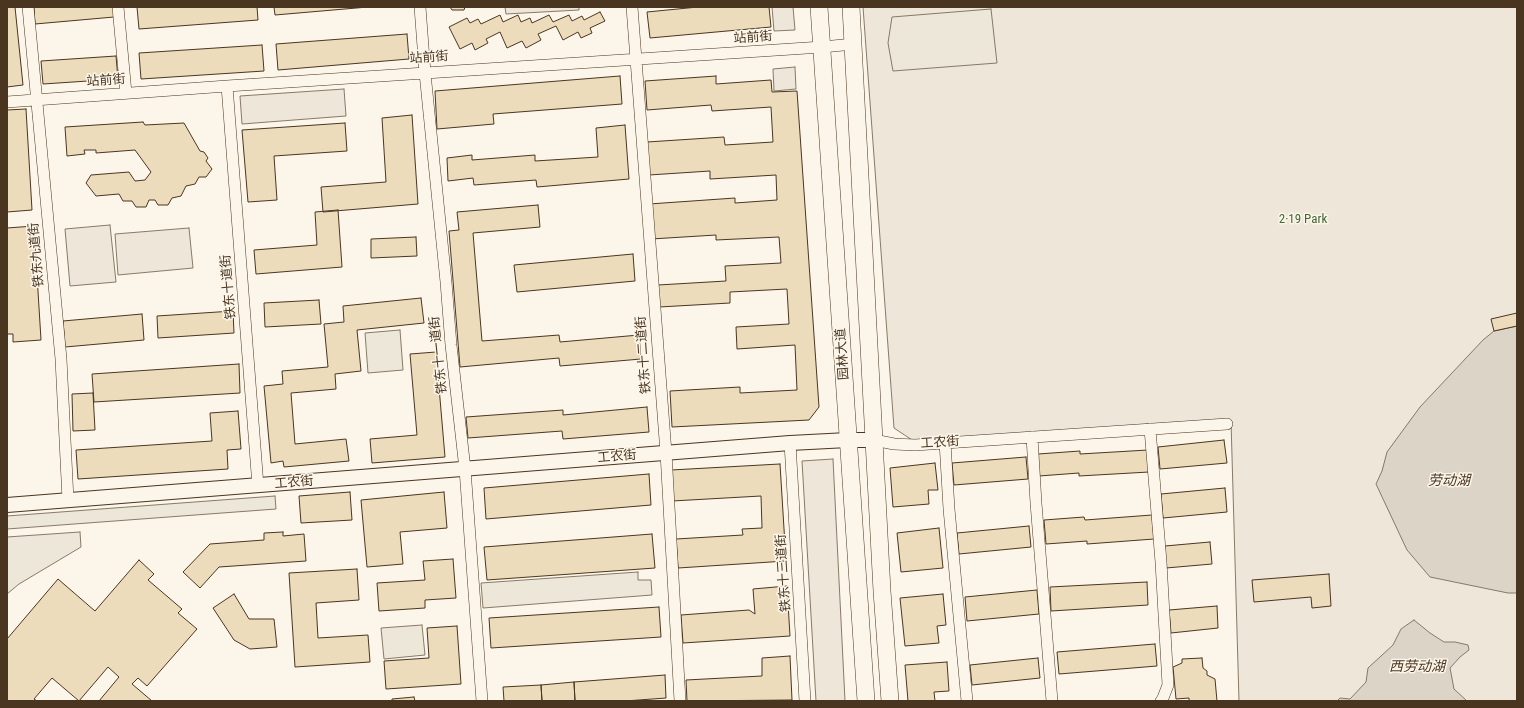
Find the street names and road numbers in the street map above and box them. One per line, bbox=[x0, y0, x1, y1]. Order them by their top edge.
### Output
street label: 站前街 bbox=[733, 29, 773, 47]
street label: 站前街 bbox=[409, 49, 449, 67]
street label: 站前街 bbox=[86, 72, 126, 90]
street label: 铁东九道街 bbox=[26, 222, 48, 288]
street label: 铁东十道街 bbox=[218, 254, 240, 320]
street label: 铁东十一道街 bbox=[427, 315, 451, 395]
street label: 铁东十二道街 bbox=[633, 316, 655, 394]
street label: 园林大道 bbox=[833, 328, 853, 380]
street label: 工农街 bbox=[920, 434, 960, 452]
street label: 工农街 bbox=[597, 448, 637, 466]
street label: 工农街 bbox=[274, 474, 314, 492]
street label: 铁东十三道街 bbox=[773, 534, 795, 612]

